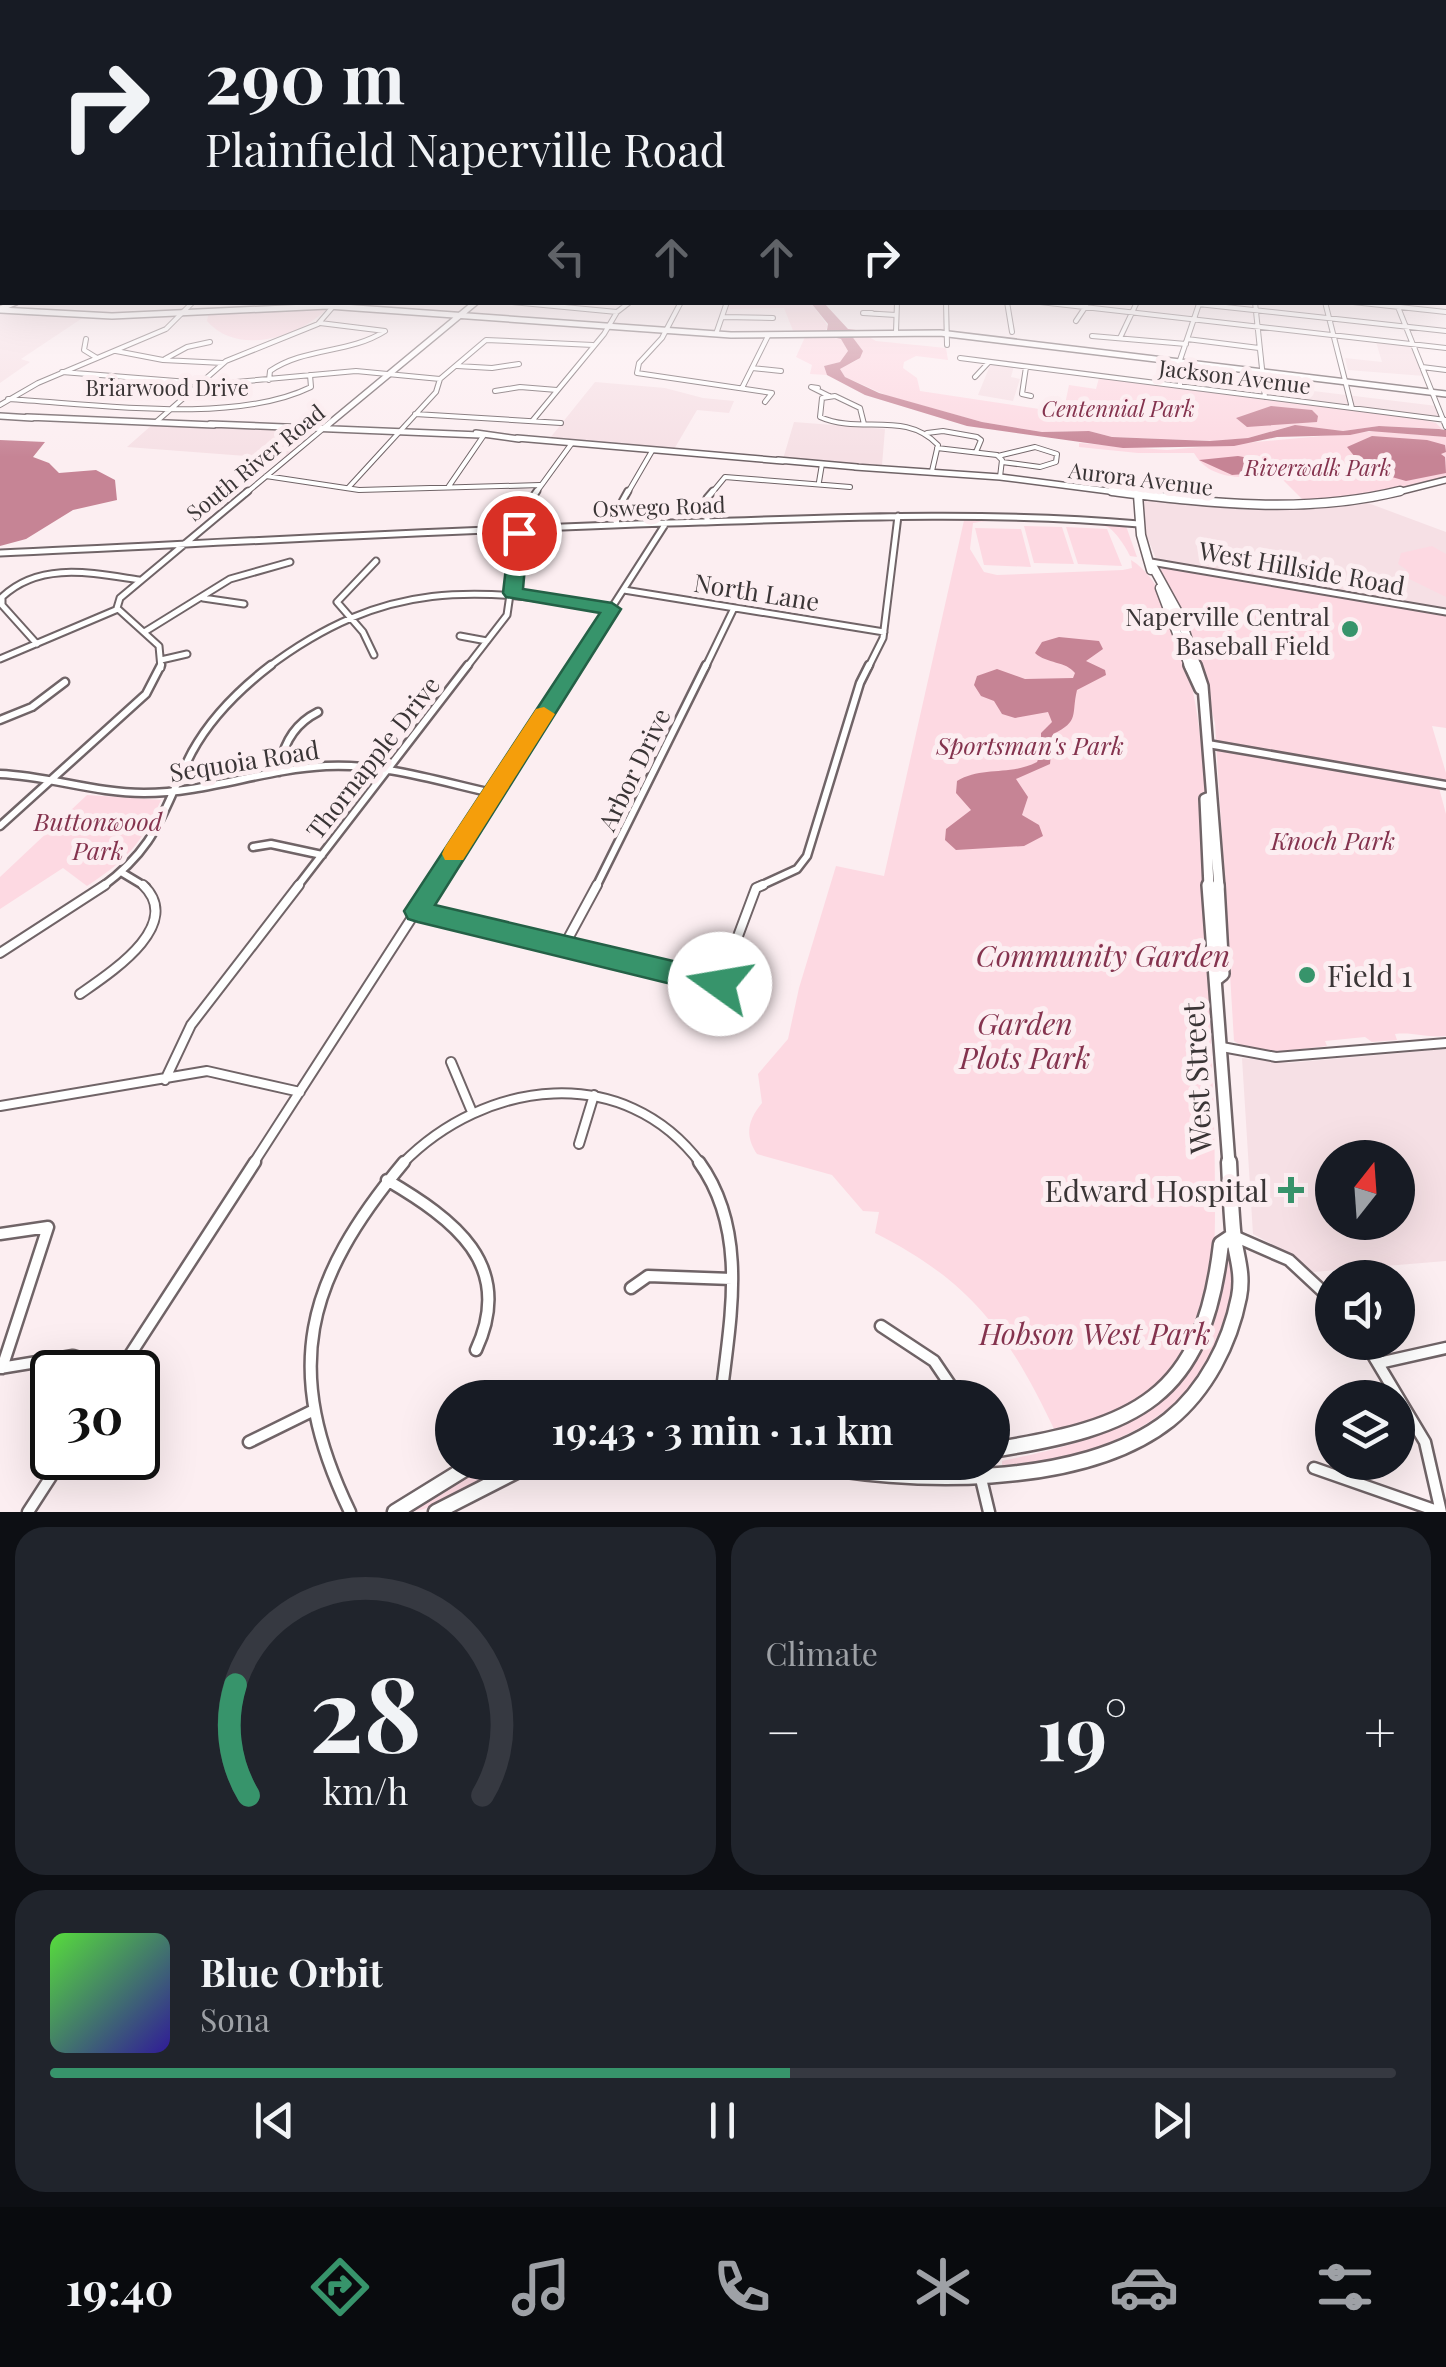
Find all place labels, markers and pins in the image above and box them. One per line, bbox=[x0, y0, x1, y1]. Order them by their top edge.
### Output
pin bbox=[477, 491, 562, 576]
place label: Naperville Central Baseball Field bbox=[1125, 599, 1330, 661]
marker: Naperville Central Baseball Field bbox=[1339, 618, 1361, 640]
place label: Field 1 bbox=[1327, 955, 1412, 995]
marker: Field 1 bbox=[1296, 964, 1318, 986]
place label: Edward Hospital bbox=[1044, 1170, 1268, 1210]
marker: Edward Hospital bbox=[1278, 1177, 1304, 1203]

